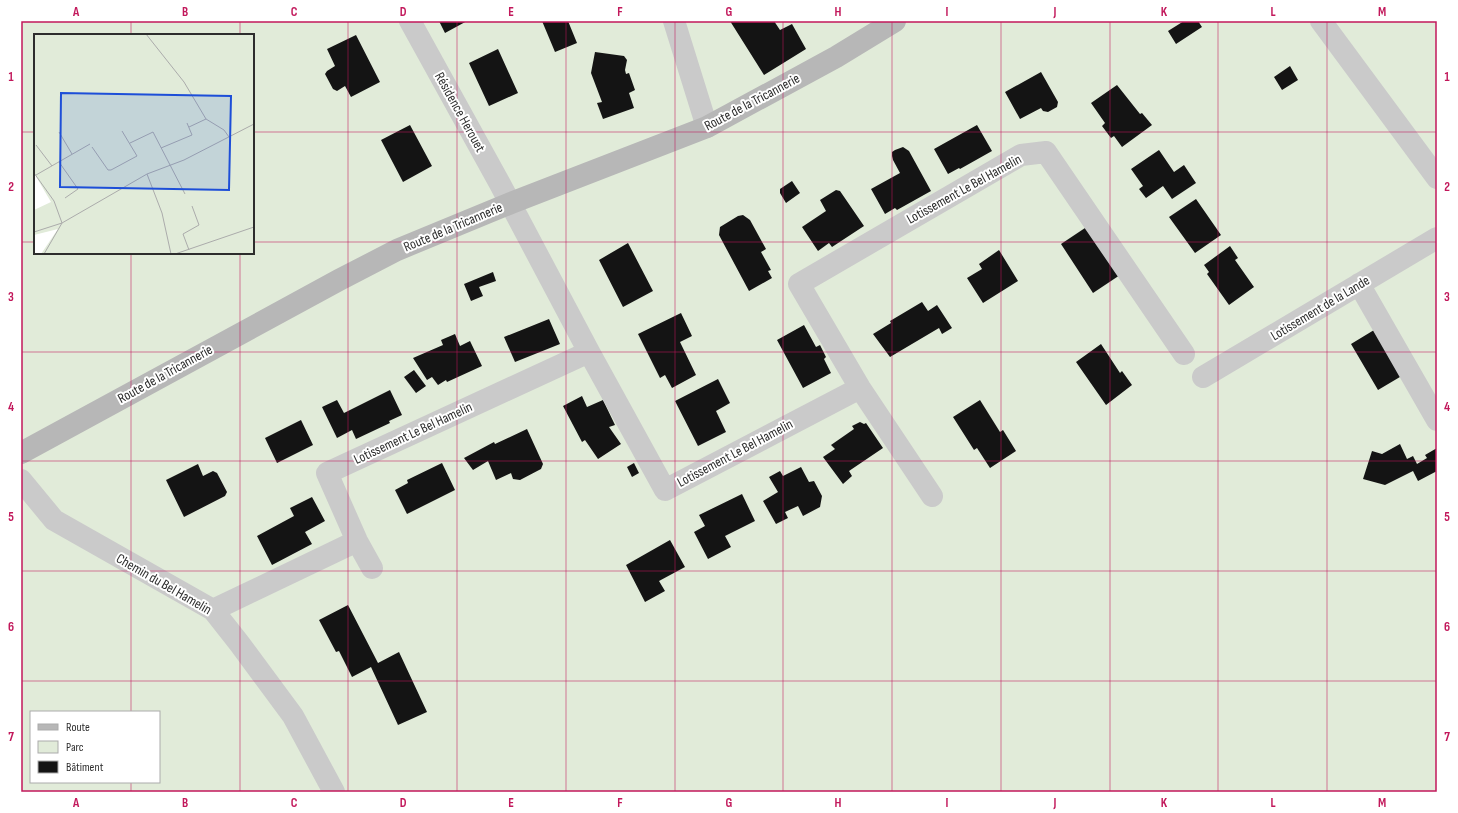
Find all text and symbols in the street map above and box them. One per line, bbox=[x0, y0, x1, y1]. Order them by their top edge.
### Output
text: A bbox=[72, 4, 80, 20]
text: B bbox=[182, 4, 188, 20]
text: C bbox=[291, 4, 298, 20]
text: D bbox=[400, 4, 407, 20]
text: E bbox=[508, 4, 514, 20]
text: F bbox=[617, 4, 623, 20]
text: G bbox=[726, 4, 733, 20]
text: H bbox=[835, 4, 842, 20]
text: I bbox=[946, 4, 949, 20]
text: J bbox=[1053, 4, 1057, 20]
text: K bbox=[1161, 4, 1168, 20]
text: L bbox=[1270, 4, 1276, 20]
text: M bbox=[1378, 4, 1386, 20]
inset map bbox=[34, 34, 254, 254]
text: 1 bbox=[8, 69, 14, 85]
street label: Résidence Herouet bbox=[431, 69, 489, 155]
text: 1 bbox=[1444, 69, 1450, 85]
street label: Route de la Tricannerie bbox=[701, 70, 803, 134]
street label: Lotissement Le Bel Hamelin bbox=[904, 150, 1024, 228]
text: 2 bbox=[8, 179, 14, 195]
text: 2 bbox=[1444, 179, 1450, 195]
street label: Route de la Tricannerie bbox=[401, 199, 505, 255]
street label: Lotissement de la Lande bbox=[1267, 272, 1373, 344]
text: 3 bbox=[8, 289, 14, 305]
text: 3 bbox=[1444, 289, 1450, 305]
street label: Route de la Tricannerie bbox=[115, 341, 215, 407]
street label: Lotissement Le Bel Hamelin bbox=[351, 398, 475, 468]
text: 4 bbox=[8, 399, 14, 415]
text: 4 bbox=[1444, 399, 1450, 415]
street label: Lotissement Le Bel Hamelin bbox=[674, 415, 796, 491]
text: 5 bbox=[8, 509, 14, 525]
text: 5 bbox=[1444, 509, 1450, 525]
street label: Chemin du Bel Hamelin bbox=[113, 550, 215, 618]
text: 6 bbox=[8, 619, 14, 635]
text: 6 bbox=[1444, 619, 1450, 635]
legend bbox=[30, 711, 160, 783]
text: Route bbox=[66, 720, 90, 735]
text: 7 bbox=[8, 729, 14, 745]
text: 7 bbox=[1444, 729, 1450, 745]
text: Parc bbox=[66, 740, 84, 755]
text: Bâtiment bbox=[66, 760, 104, 775]
text: A bbox=[72, 795, 80, 811]
text: B bbox=[182, 795, 188, 811]
text: C bbox=[291, 795, 298, 811]
text: D bbox=[400, 795, 407, 811]
text: E bbox=[508, 795, 514, 811]
text: F bbox=[617, 795, 623, 811]
text: G bbox=[726, 795, 733, 811]
text: H bbox=[835, 795, 842, 811]
text: I bbox=[946, 795, 949, 811]
text: J bbox=[1053, 795, 1057, 811]
text: K bbox=[1161, 795, 1168, 811]
text: L bbox=[1270, 795, 1276, 811]
text: M bbox=[1378, 795, 1386, 811]

